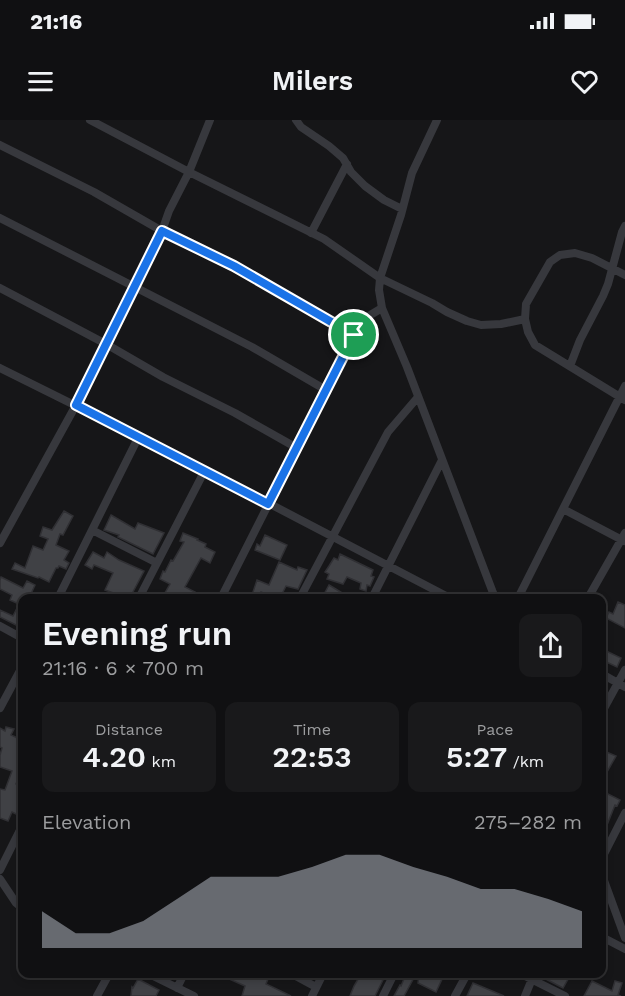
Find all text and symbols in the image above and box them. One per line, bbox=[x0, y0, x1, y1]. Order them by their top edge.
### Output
text: 21:16 bbox=[30, 9, 82, 34]
icon: menu bbox=[24, 65, 57, 98]
text: Milers bbox=[272, 65, 353, 97]
icon: heart bbox=[568, 65, 601, 98]
pin bbox=[328, 309, 379, 360]
icon: arrive bbox=[337, 318, 370, 351]
text: Evening run bbox=[42, 614, 232, 653]
button: share bbox=[519, 614, 582, 677]
text: 21:16 · 6 × 700 m bbox=[42, 656, 204, 680]
text: Distance bbox=[95, 720, 163, 739]
text: Time bbox=[293, 720, 331, 739]
text: Pace bbox=[476, 720, 514, 739]
text: 4.20 bbox=[82, 739, 146, 774]
text: 22:53 bbox=[272, 739, 352, 774]
text: 5:27 bbox=[446, 739, 507, 774]
text: km bbox=[146, 752, 176, 771]
text: /km bbox=[507, 752, 544, 771]
text: Elevation bbox=[42, 810, 131, 834]
text: 275–282 m bbox=[474, 810, 582, 834]

